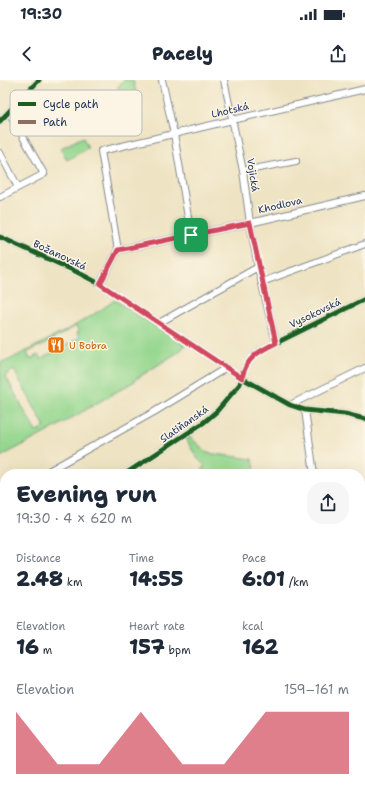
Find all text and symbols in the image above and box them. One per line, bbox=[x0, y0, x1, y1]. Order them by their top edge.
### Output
text: 19:30 bbox=[20, 4, 62, 24]
text: Pacely bbox=[152, 42, 213, 66]
icon: back bbox=[16, 43, 38, 65]
icon: share bbox=[327, 43, 349, 65]
legend bbox=[10, 90, 142, 136]
text: Cycle path bbox=[43, 97, 99, 112]
street label: Lhotská bbox=[210, 99, 251, 121]
text: Path bbox=[43, 115, 67, 130]
street label: Vojická bbox=[244, 157, 262, 193]
street label: Khodlova bbox=[257, 193, 304, 216]
pin bbox=[174, 218, 208, 252]
icon: arrive bbox=[180, 224, 202, 246]
street label: Božanovská bbox=[31, 237, 89, 273]
street label: Vysokovská bbox=[287, 295, 344, 331]
restaurant icon: U Bobra bbox=[46, 335, 66, 355]
place label: U Bobra bbox=[69, 339, 108, 352]
street label: Slatiňanská bbox=[157, 402, 211, 445]
text: Evening run bbox=[16, 480, 157, 509]
button: share bbox=[307, 482, 349, 524]
text: 19:30 · 4 × 620 m bbox=[16, 510, 132, 527]
text: Distance bbox=[16, 551, 61, 566]
text: Time bbox=[129, 551, 154, 566]
text: Pace bbox=[242, 551, 266, 566]
text: 2.48 bbox=[16, 566, 63, 592]
text: 14:55 bbox=[129, 566, 183, 592]
text: 6:01 bbox=[242, 566, 285, 592]
text: km bbox=[63, 575, 82, 590]
text: /km bbox=[285, 575, 309, 590]
text: Elevation bbox=[16, 619, 65, 634]
text: Heart rate bbox=[129, 619, 185, 634]
text: kcal bbox=[242, 619, 263, 634]
text: 16 bbox=[16, 634, 39, 660]
text: 157 bbox=[129, 634, 165, 660]
text: 162 bbox=[242, 634, 278, 660]
text: m bbox=[39, 643, 52, 658]
text: bpm bbox=[165, 643, 191, 658]
text: Elevation bbox=[16, 681, 74, 698]
text: 159–161 m bbox=[284, 681, 349, 698]

